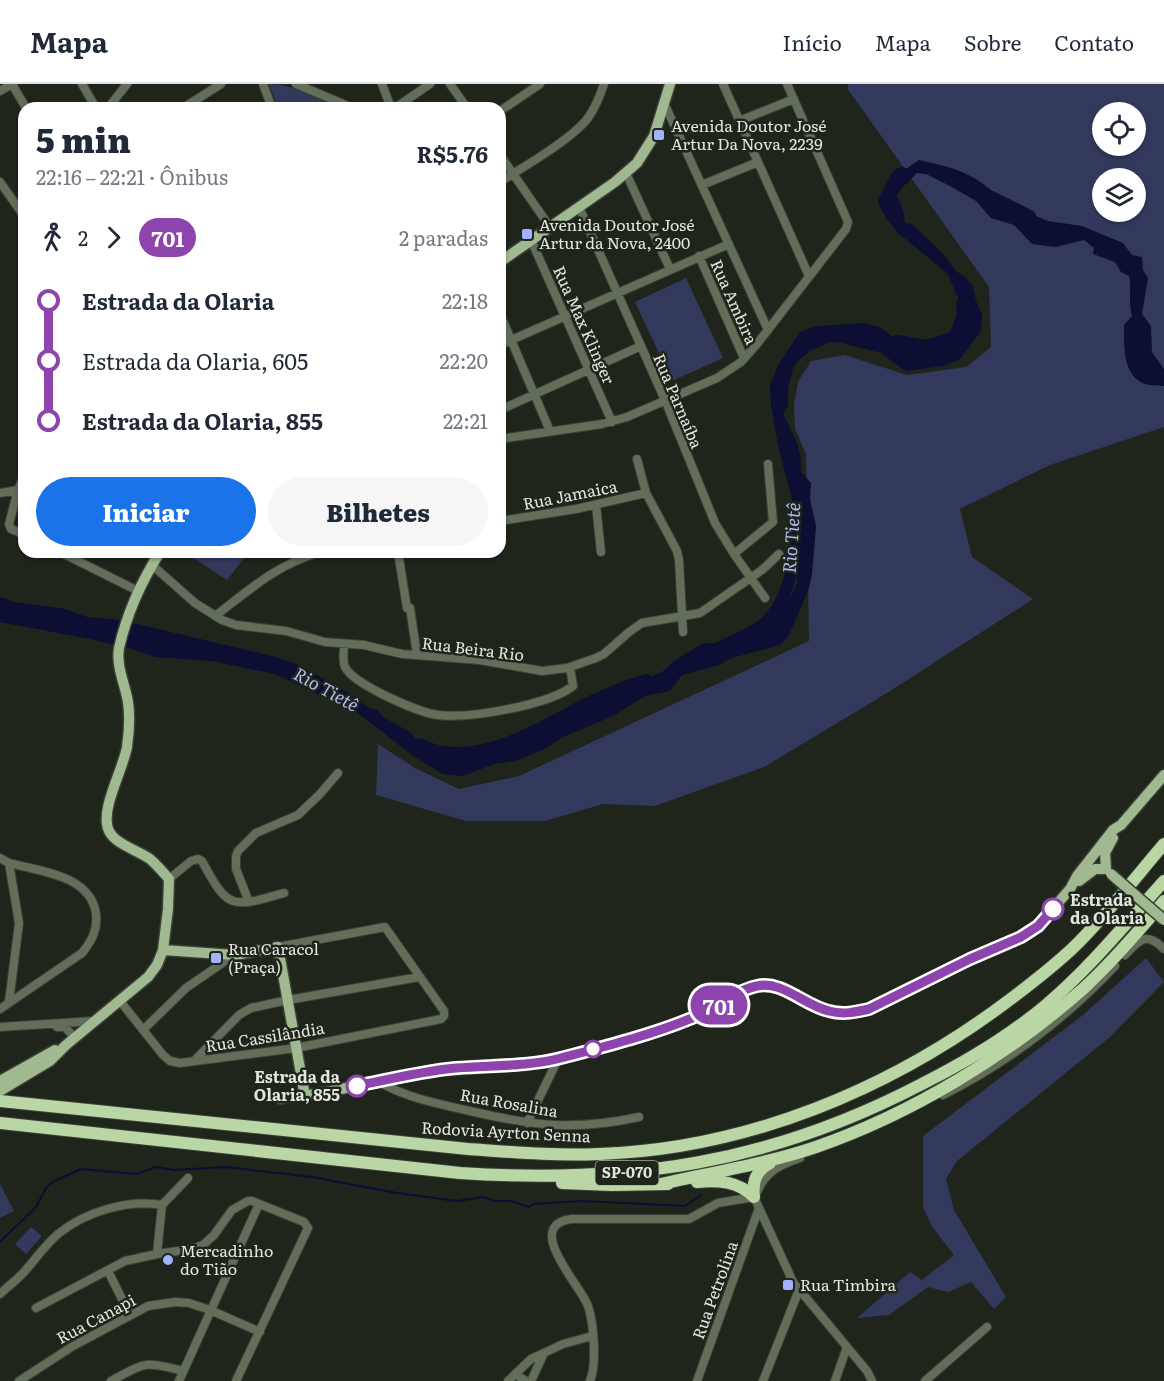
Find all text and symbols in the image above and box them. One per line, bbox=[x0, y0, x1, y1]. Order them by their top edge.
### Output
text: Mapa bbox=[30, 20, 108, 62]
text: Início bbox=[783, 26, 842, 57]
text: Mapa bbox=[875, 26, 931, 57]
text: Sobre bbox=[964, 26, 1021, 57]
text: Contato bbox=[1054, 26, 1134, 57]
map controls bbox=[1092, 102, 1146, 222]
button: locate bbox=[1092, 102, 1146, 156]
place label: Avenida Doutor José Artur Da Nova, 2239 bbox=[671, 113, 827, 155]
text: 5 min bbox=[36, 114, 131, 163]
marker: Avenida Doutor José Artur Da Nova, 2239 bbox=[652, 128, 666, 142]
text: R$5.76 bbox=[416, 137, 488, 170]
text: 22:16 – 22:21 · Ônibus bbox=[36, 161, 228, 191]
button: layers bbox=[1092, 168, 1146, 222]
place label: Avenida Doutor José Artur da Nova, 2400 bbox=[539, 212, 695, 254]
icon: walk bbox=[36, 221, 69, 254]
icon: forward bbox=[97, 221, 130, 254]
text: 2 bbox=[78, 222, 88, 252]
text: 701 bbox=[151, 222, 184, 253]
text: 2 paradas bbox=[399, 222, 488, 252]
marker: Avenida Doutor José Artur da Nova, 2400 bbox=[520, 227, 534, 241]
street label: Rua Ambira bbox=[706, 255, 764, 348]
street label: Rua Max Klinger bbox=[548, 262, 622, 388]
text: Estrada da Olaria bbox=[82, 284, 274, 317]
text: 22:18 bbox=[442, 285, 488, 315]
text: Estrada da Olaria, 605 bbox=[82, 344, 308, 377]
text: 22:20 bbox=[440, 345, 488, 375]
street label: Rua Parnaíba bbox=[648, 349, 710, 452]
text: Estrada da Olaria, 855 bbox=[82, 404, 323, 437]
text: 22:21 bbox=[443, 405, 488, 435]
street label: Rua Jamaica bbox=[521, 473, 619, 515]
button: Iniciar bbox=[36, 477, 256, 546]
button: Bilhetes bbox=[268, 477, 488, 546]
water label: Rio Tietê bbox=[775, 502, 806, 574]
street label: Rua Beira Rio bbox=[421, 630, 526, 666]
water label: Rio Tietê bbox=[289, 660, 364, 718]
place label: Estrada da Olaria bbox=[1070, 887, 1145, 929]
marker: Estrada da Olaria bbox=[1042, 898, 1064, 920]
place label: Rua Caracol (Praça) bbox=[228, 936, 319, 978]
marker: Rua Caracol (Praça) bbox=[209, 951, 223, 965]
line badge: 701 bbox=[684, 986, 754, 1024]
text: 701 bbox=[702, 990, 736, 1021]
street label: Rua Cassilândia bbox=[204, 1015, 326, 1057]
unlabelled marker bbox=[584, 1040, 602, 1058]
place label: Estrada da Olaria, 855 bbox=[254, 1064, 341, 1106]
marker: Estrada da Olaria, 855 bbox=[346, 1075, 368, 1097]
street label: Rua Rosalina bbox=[458, 1082, 560, 1122]
street label: Rodovia Ayrton Senna bbox=[421, 1115, 592, 1147]
road number: SP-070 bbox=[596, 1161, 658, 1185]
street label: Rua Petrolina bbox=[685, 1237, 743, 1342]
place label: Mercadinho do Tião bbox=[180, 1238, 273, 1280]
marker: Mercadinho do Tião bbox=[161, 1253, 175, 1267]
place label: Rua Timbira bbox=[800, 1272, 896, 1296]
marker: Rua Timbira bbox=[781, 1278, 795, 1292]
street label: Rua Canapi bbox=[52, 1287, 139, 1349]

